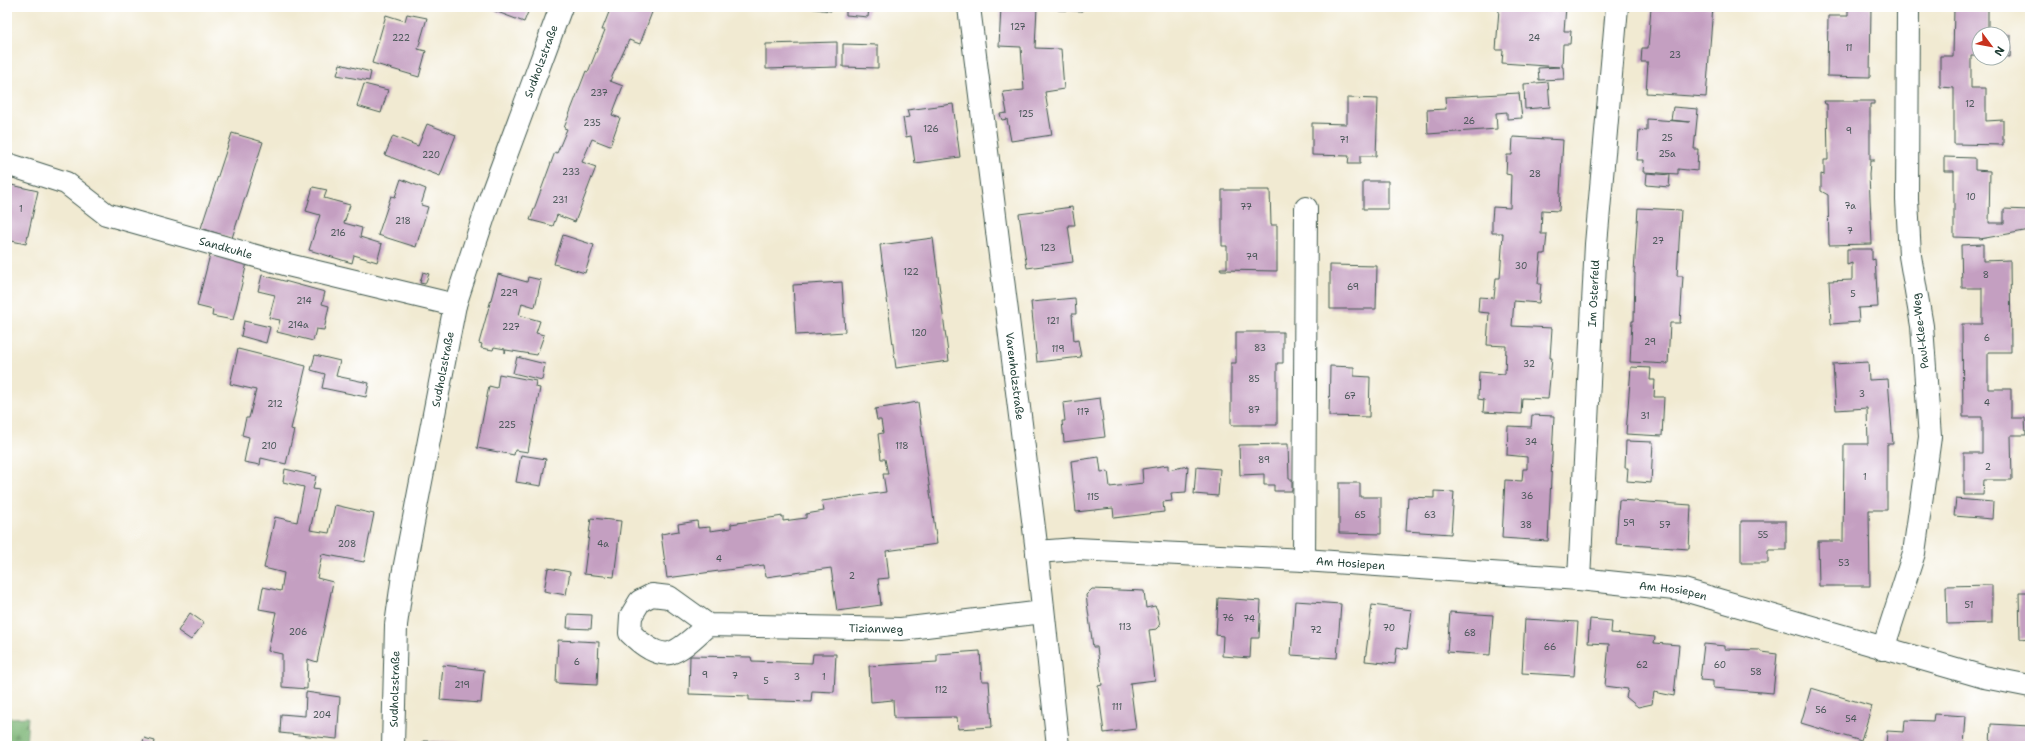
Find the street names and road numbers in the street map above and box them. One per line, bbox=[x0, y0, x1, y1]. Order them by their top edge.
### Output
street label: Sudholzstraße bbox=[521, 23, 562, 100]
street label: Sandkuhle bbox=[197, 233, 254, 263]
street label: Im Osterfeld bbox=[1585, 259, 1603, 327]
street label: Paul-Klee-Weg bbox=[1908, 292, 1933, 370]
street label: Sudholzstraße bbox=[428, 330, 458, 409]
street label: Varenholzstraße bbox=[1002, 331, 1027, 421]
street label: Am Hosiepen bbox=[1316, 554, 1386, 574]
street label: Am Hosiepen bbox=[1638, 578, 1709, 604]
street label: Tizianweg bbox=[849, 621, 904, 637]
street label: Sudholzstraße bbox=[386, 650, 403, 728]

